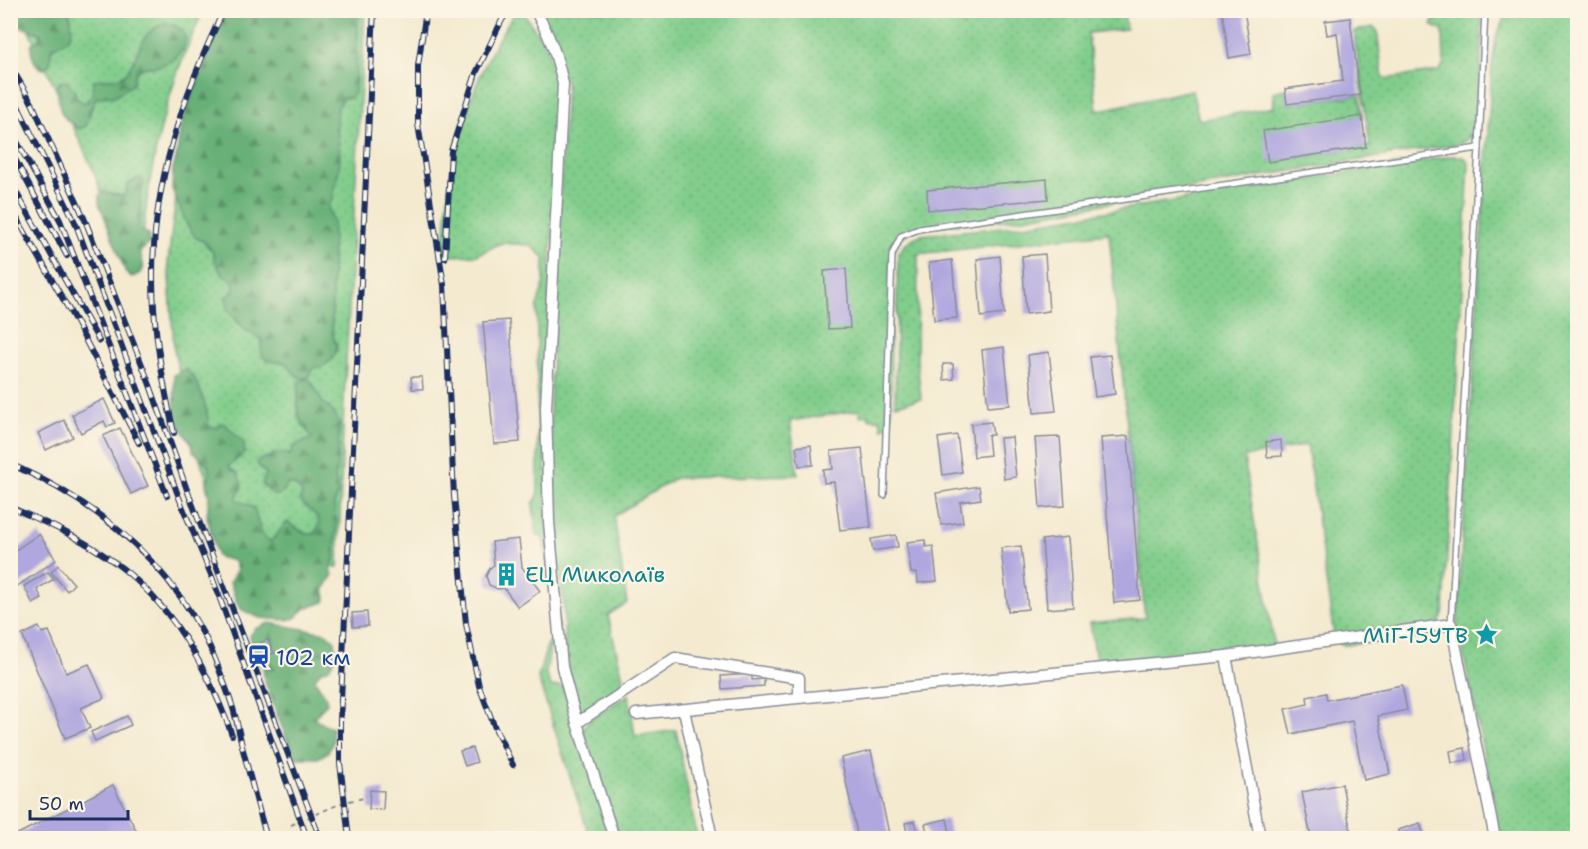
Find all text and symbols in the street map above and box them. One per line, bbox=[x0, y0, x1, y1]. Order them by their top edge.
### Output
place label: ЕЦ Миколаїв bbox=[525, 560, 665, 589]
building icon: ЕЦ Миколаїв bbox=[494, 561, 520, 587]
place label: МіГ-15УТВ bbox=[1363, 621, 1468, 650]
place icon: МіГ-15УТВ bbox=[1473, 622, 1499, 648]
place label: 102 км bbox=[276, 643, 350, 672]
station icon: 102 км bbox=[245, 644, 271, 670]
scale bar bbox=[30, 783, 128, 821]
text: 50 m bbox=[39, 792, 84, 816]

